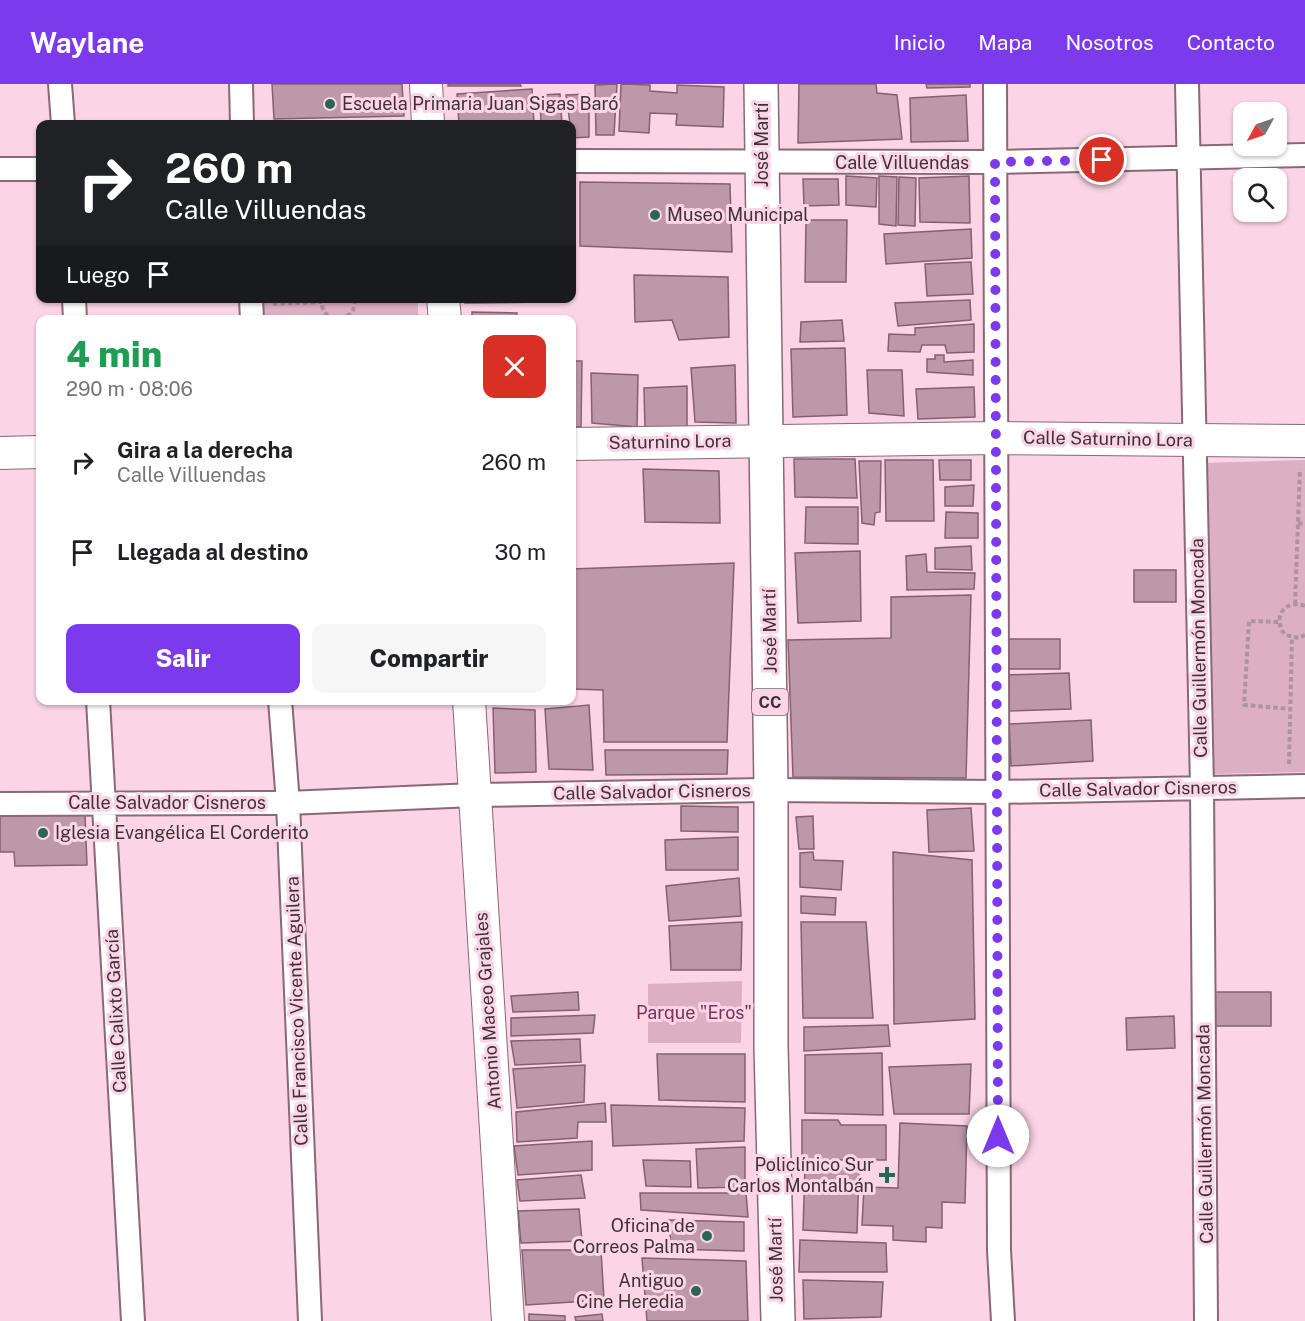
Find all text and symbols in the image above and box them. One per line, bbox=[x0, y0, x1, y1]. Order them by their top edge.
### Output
text: Waylane bbox=[30, 26, 144, 59]
text: Inicio bbox=[894, 30, 945, 55]
text: Mapa bbox=[978, 30, 1032, 55]
text: Nosotros bbox=[1065, 30, 1154, 55]
text: Contacto bbox=[1187, 30, 1275, 55]
place label: Escuela Primaria Juan Sigas Baró bbox=[342, 93, 619, 114]
marker: Escuela Primaria Juan Sigas Baró bbox=[323, 97, 337, 111]
street label: José Martí bbox=[751, 102, 772, 187]
north arrow bbox=[1233, 102, 1287, 156]
map controls bbox=[1233, 102, 1287, 222]
pin bbox=[1076, 134, 1127, 185]
text: 260 m bbox=[165, 143, 293, 192]
icon: arrive bbox=[1085, 143, 1118, 176]
icon: right bbox=[66, 144, 144, 222]
street label: Calle Villuendas bbox=[835, 152, 969, 173]
button: search bbox=[1233, 168, 1287, 222]
text: Calle Villuendas bbox=[165, 193, 366, 225]
place label: Museo Municipal bbox=[667, 204, 809, 225]
marker: Museo Municipal bbox=[648, 208, 662, 222]
icon: arrive bbox=[142, 258, 175, 291]
text: Luego bbox=[66, 262, 130, 288]
text: 4 min bbox=[66, 333, 162, 375]
button: close bbox=[483, 335, 546, 398]
text: 290 m · 08:06 bbox=[66, 377, 193, 401]
street label: Calle Saturnino Lora bbox=[1023, 427, 1193, 450]
street label: Saturnino Lora bbox=[608, 430, 732, 453]
text: Gira a la derecha bbox=[117, 437, 293, 463]
icon: right bbox=[66, 446, 99, 479]
text: 260 m bbox=[481, 449, 546, 475]
text: Calle Villuendas bbox=[117, 463, 266, 487]
icon: arrive bbox=[66, 536, 99, 569]
street label: Calle Guillermón Moncada bbox=[1186, 538, 1211, 758]
text: Llegada al destino bbox=[117, 539, 308, 565]
text: 30 m bbox=[494, 539, 546, 565]
street label: José Martí bbox=[758, 588, 781, 674]
button: Salir bbox=[66, 624, 300, 693]
button: Compartir bbox=[312, 624, 546, 693]
road number: CC bbox=[752, 689, 788, 715]
street label: Calle Salvador Cisneros bbox=[1039, 776, 1237, 801]
street label: Calle Salvador Cisneros bbox=[553, 779, 751, 804]
street label: Calle Salvador Cisneros bbox=[68, 792, 266, 813]
place label: Iglesia Evangélica El Corderito bbox=[55, 822, 309, 843]
marker: Iglesia Evangélica El Corderito bbox=[36, 826, 50, 840]
street label: Calle Francisco Vicente Aguilera bbox=[281, 876, 312, 1146]
street label: Antonio Maceo Grajales bbox=[470, 912, 505, 1111]
street label: Calle Calixto García bbox=[101, 929, 130, 1093]
park label: Parque "Eros" bbox=[636, 1002, 752, 1023]
street label: Calle Guillermón Moncada bbox=[1192, 1024, 1217, 1244]
position arrow bbox=[966, 1104, 1030, 1168]
place label: Policlínico Sur Carlos Montalbán bbox=[727, 1154, 874, 1196]
marker: Policlínico Sur Carlos Montalbán bbox=[878, 1166, 896, 1184]
place label: Oficina de Correos Palma bbox=[573, 1215, 695, 1257]
street label: José Martí bbox=[764, 1217, 787, 1303]
marker: Oficina de Correos Palma bbox=[700, 1229, 714, 1243]
place label: Antiguo Cine Heredia bbox=[576, 1270, 684, 1312]
marker: Antiguo Cine Heredia bbox=[689, 1284, 703, 1298]

